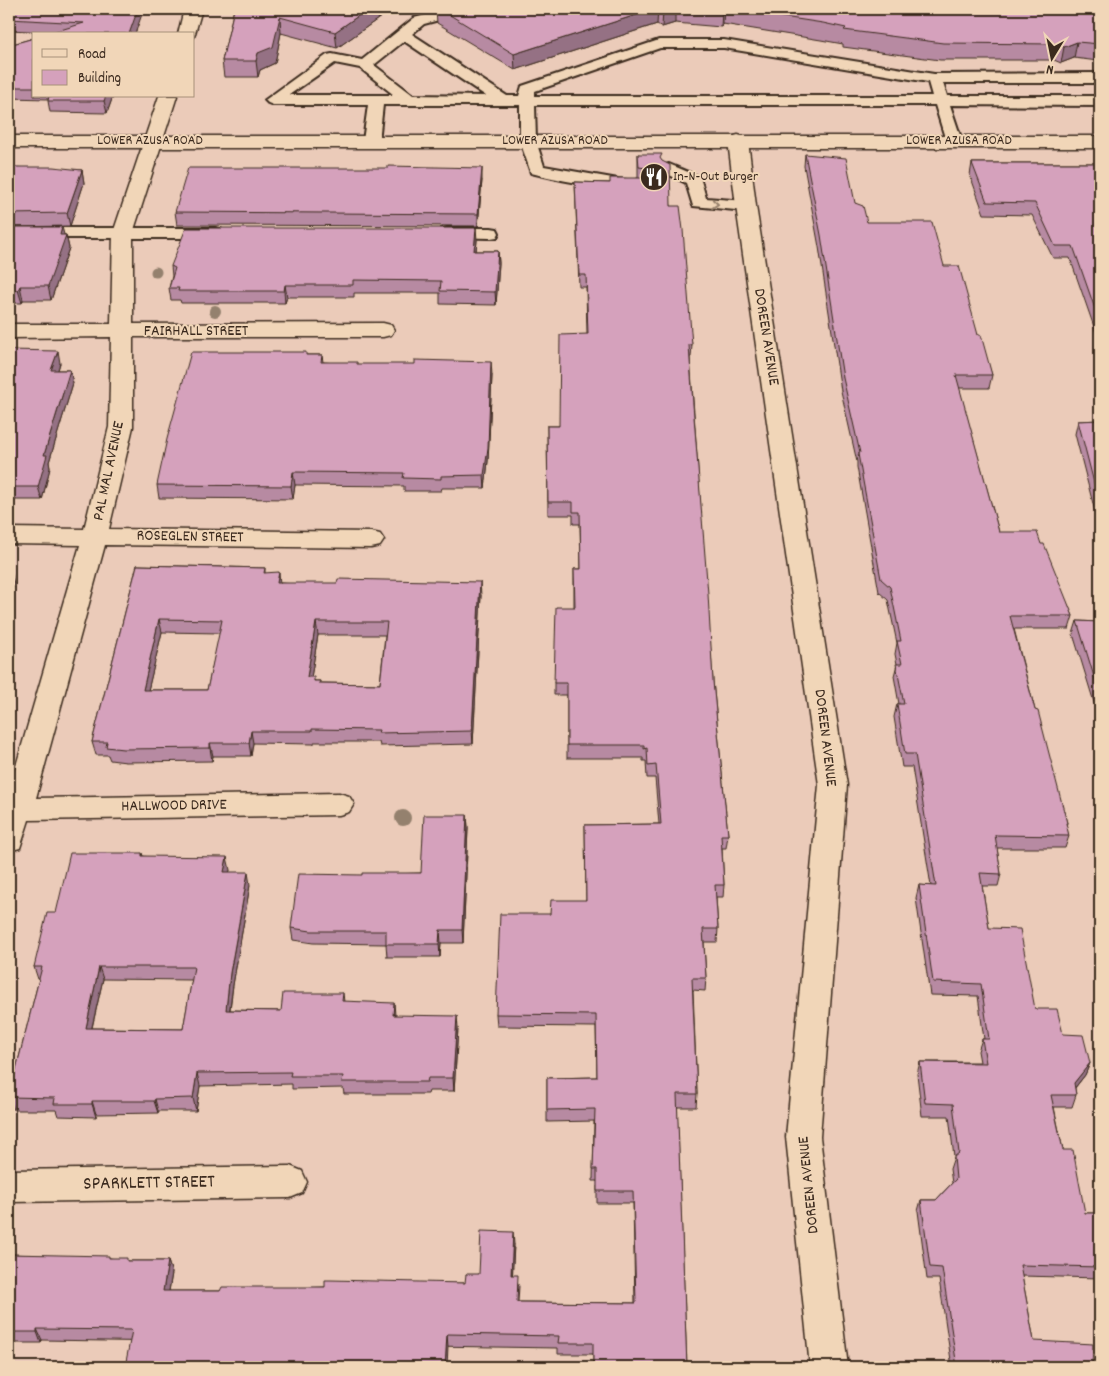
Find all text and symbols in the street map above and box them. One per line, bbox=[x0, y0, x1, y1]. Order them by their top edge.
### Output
legend bbox=[32, 32, 195, 98]
north arrow bbox=[1026, 32, 1076, 82]
text: Road bbox=[78, 44, 106, 66]
text: N bbox=[1045, 58, 1055, 79]
text: Building bbox=[78, 68, 121, 90]
street label: LOWER AZUSA ROAD bbox=[97, 131, 203, 151]
street label: LOWER AZUSA ROAD bbox=[502, 131, 608, 151]
street label: LOWER AZUSA ROAD bbox=[906, 131, 1012, 151]
restaurant icon: In-N-Out Burger bbox=[639, 162, 669, 192]
place label: In-N-Out Burger bbox=[673, 167, 759, 187]
one-way arrow bbox=[711, 198, 719, 209]
street label: DOREEN AVENUE bbox=[747, 287, 785, 388]
street label: FAIRHALL STREET bbox=[144, 320, 249, 343]
street label: PAL MAL AVENUE bbox=[87, 418, 131, 523]
street label: ROSEGLEN STREET bbox=[136, 525, 244, 549]
street label: DOREEN AVENUE bbox=[808, 688, 842, 789]
street label: HALLWOOD DRIVE bbox=[121, 794, 228, 818]
street label: DOREEN AVENUE bbox=[792, 1134, 826, 1235]
street label: SPARKLETT STREET bbox=[83, 1169, 215, 1199]

